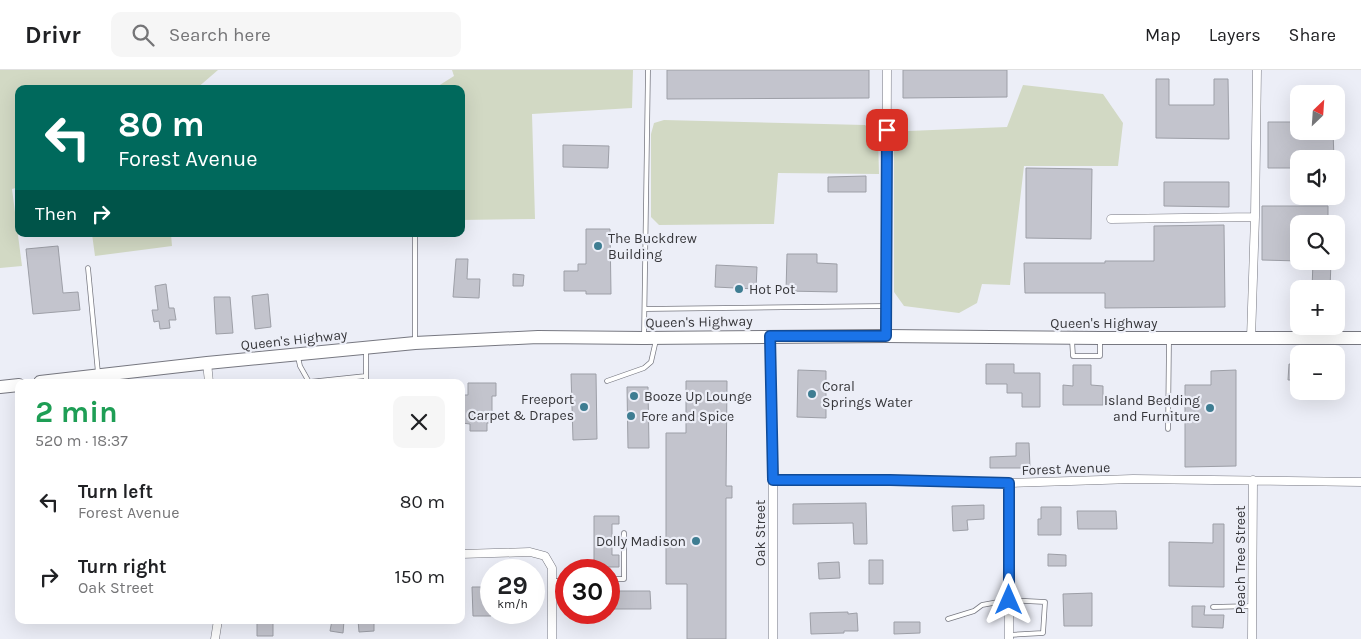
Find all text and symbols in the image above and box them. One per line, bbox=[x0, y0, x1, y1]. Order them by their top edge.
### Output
search box bbox=[111, 12, 461, 57]
text: Drivr bbox=[25, 21, 81, 49]
icon: search bbox=[129, 21, 157, 49]
text: Search here bbox=[169, 24, 271, 46]
text: Map bbox=[1145, 24, 1181, 46]
text: Layers bbox=[1209, 24, 1261, 46]
text: Share bbox=[1289, 24, 1336, 46]
north arrow bbox=[1290, 85, 1345, 140]
map controls bbox=[1290, 85, 1345, 400]
text: 80 m bbox=[118, 104, 205, 145]
icon: left bbox=[35, 105, 100, 170]
pin bbox=[866, 109, 908, 151]
icon: arrive bbox=[873, 116, 901, 144]
text: Forest Avenue bbox=[118, 146, 258, 172]
button: sound bbox=[1290, 150, 1345, 205]
icon: right bbox=[87, 200, 115, 228]
text: Then bbox=[35, 203, 77, 225]
button: search bbox=[1290, 215, 1345, 270]
place label: The Buckdrew Building bbox=[608, 230, 697, 263]
marker: The Buckdrew Building bbox=[592, 240, 604, 252]
button: + bbox=[1290, 280, 1345, 335]
place label: Hot Pot bbox=[749, 281, 795, 298]
marker: Hot Pot bbox=[733, 283, 745, 295]
street label: Queen's Highway bbox=[645, 313, 753, 331]
street label: Queen's Highway bbox=[1050, 315, 1158, 332]
street label: Queen's Highway bbox=[240, 326, 349, 354]
button: − bbox=[1290, 345, 1345, 400]
place label: Coral Springs Water bbox=[822, 378, 913, 411]
place label: Booze Up Lounge bbox=[644, 388, 752, 405]
marker: Coral Springs Water bbox=[806, 388, 818, 400]
marker: Booze Up Lounge bbox=[628, 390, 640, 402]
place label: Freeport Carpet & Drapes bbox=[468, 391, 574, 424]
place label: Island Bedding and Furniture bbox=[1104, 392, 1200, 425]
text: 2 min bbox=[35, 394, 118, 430]
button: close bbox=[393, 396, 445, 448]
marker: Freeport Carpet & Drapes bbox=[578, 401, 590, 413]
marker: Island Bedding and Furniture bbox=[1204, 402, 1216, 414]
place label: Fore and Spice bbox=[641, 408, 734, 425]
marker: Fore and Spice bbox=[625, 410, 637, 422]
text: 520 m · 18:37 bbox=[35, 431, 128, 450]
street label: Forest Avenue bbox=[1021, 459, 1111, 479]
text: Turn left bbox=[78, 481, 153, 503]
icon: left bbox=[35, 488, 63, 516]
text: 80 m bbox=[400, 491, 445, 513]
street label: Oak Street bbox=[752, 500, 769, 566]
text: Forest Avenue bbox=[78, 503, 180, 522]
street label: Peach Tree Street bbox=[1232, 506, 1249, 614]
place label: Dolly Madison bbox=[596, 533, 686, 550]
marker: Dolly Madison bbox=[690, 535, 702, 547]
text: Turn right bbox=[78, 556, 167, 578]
speed limit sign: 30 bbox=[555, 559, 620, 624]
icon: right bbox=[35, 563, 63, 591]
text: 150 m bbox=[394, 566, 445, 588]
text: 29 bbox=[497, 571, 528, 600]
position arrow bbox=[982, 573, 1034, 625]
text: Oak Street bbox=[78, 578, 154, 597]
text: km/h bbox=[497, 597, 528, 611]

